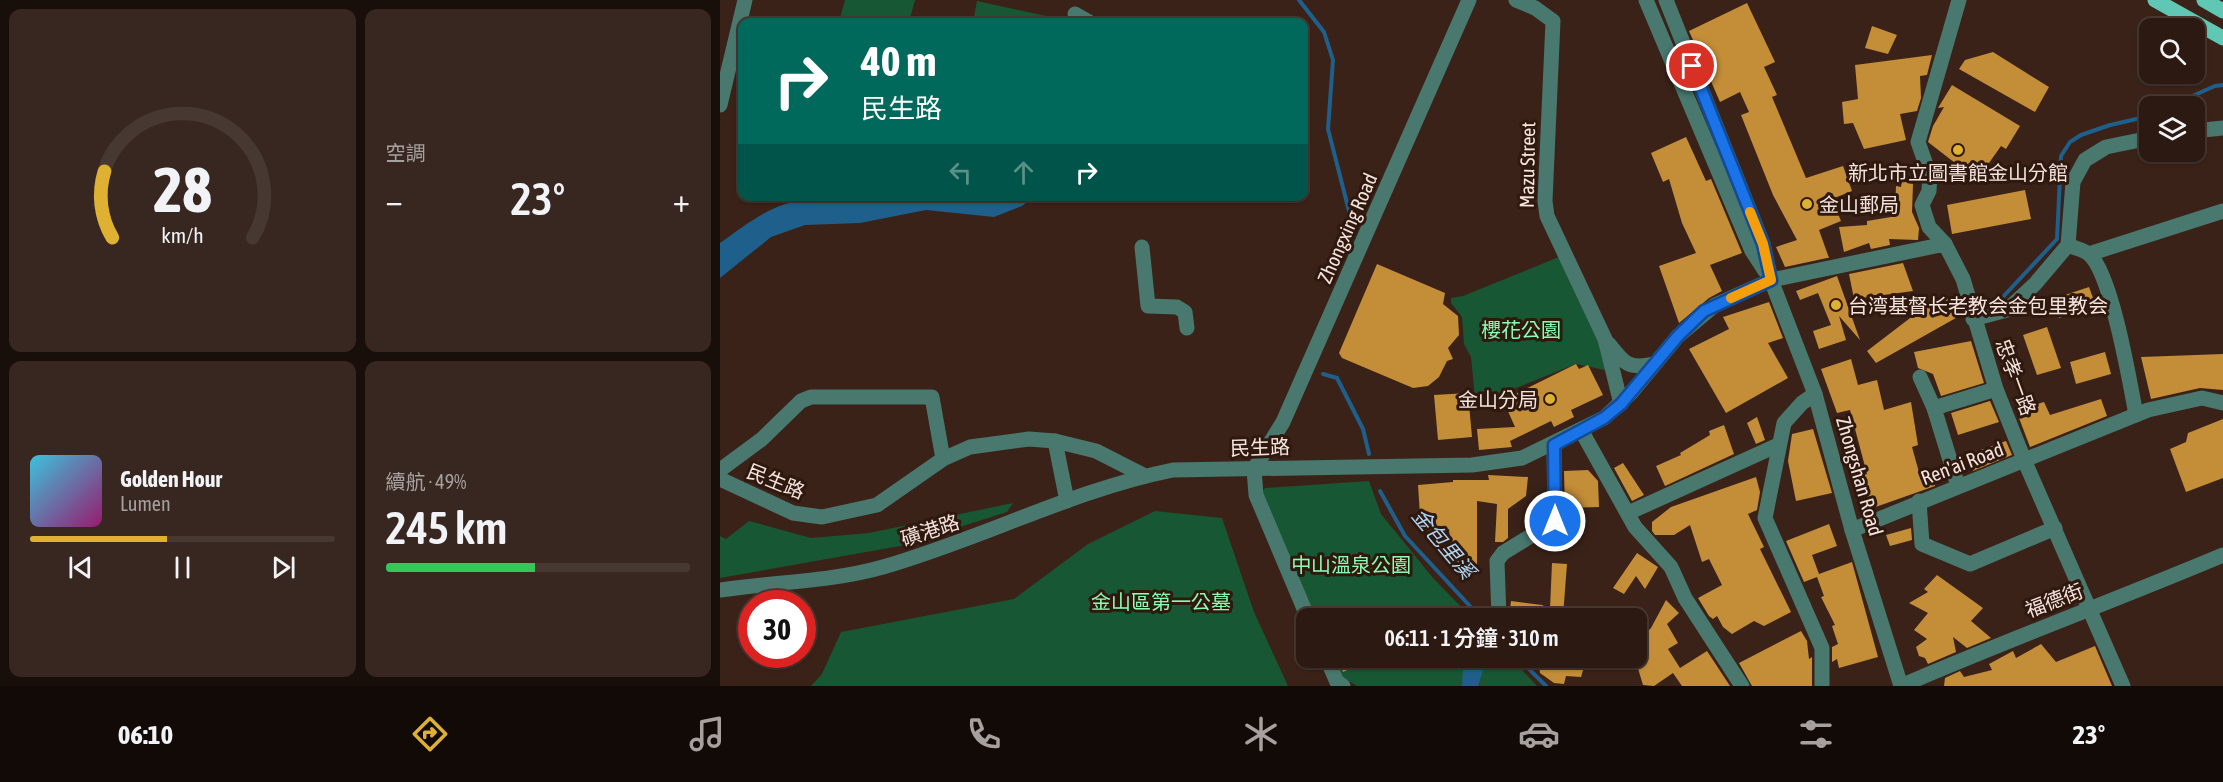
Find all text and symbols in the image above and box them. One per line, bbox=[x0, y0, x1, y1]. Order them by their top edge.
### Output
map controls bbox=[2139, 18, 2205, 162]
button: search bbox=[2139, 18, 2205, 84]
text: 40 m bbox=[861, 37, 936, 85]
pin bbox=[1666, 40, 1717, 91]
icon: right bbox=[762, 42, 840, 120]
icon: arrive bbox=[1675, 49, 1708, 82]
text: 民生路 bbox=[861, 93, 942, 124]
button: layers bbox=[2139, 96, 2205, 162]
street label: Mazu Street bbox=[1515, 121, 1539, 208]
text: 空調 bbox=[386, 141, 426, 164]
marker: 新北市立圖書館金山分館 bbox=[1951, 143, 1965, 157]
text: 28 bbox=[153, 154, 212, 225]
icon: left bbox=[944, 156, 977, 189]
icon: ahead bbox=[1007, 156, 1040, 189]
icon: right bbox=[1070, 156, 1103, 189]
place label: 新北市立圖書館金山分館 bbox=[1848, 161, 2068, 184]
street label: Zhongxing Road bbox=[1312, 169, 1382, 287]
text: 23° bbox=[510, 173, 565, 225]
text: − bbox=[386, 181, 403, 219]
text: + bbox=[673, 181, 690, 219]
place label: 金山郵局 bbox=[1819, 193, 1899, 216]
marker: 金山郵局 bbox=[1800, 197, 1814, 211]
text: km/h bbox=[161, 223, 204, 248]
place label: 台湾基督长老教会金包里教会 bbox=[1848, 294, 2108, 317]
marker: 台湾基督长老教会金包里教会 bbox=[1829, 298, 1843, 312]
park label: 櫻花公園 bbox=[1481, 318, 1561, 341]
street label: 忠孝一路 bbox=[1992, 335, 2040, 419]
place label: 金山分局 bbox=[1458, 388, 1538, 411]
marker: 金山分局 bbox=[1543, 392, 1557, 406]
street label: Zhongshan Road bbox=[1832, 414, 1888, 538]
street label: 民生路 bbox=[1230, 434, 1290, 460]
street label: Ren'ai Road bbox=[1918, 437, 2006, 489]
street label: 民生路 bbox=[744, 459, 808, 503]
text: Golden Hour bbox=[120, 466, 222, 492]
text: 續航 · 49% bbox=[386, 470, 466, 493]
position arrow bbox=[1523, 489, 1587, 553]
text: Lumen bbox=[120, 492, 171, 515]
text: 245 km bbox=[386, 502, 507, 554]
water label: 金包里溪 bbox=[1408, 503, 1482, 585]
street label: 磺港路 bbox=[898, 510, 962, 550]
icon: previous bbox=[64, 551, 97, 584]
icon: pause bbox=[166, 551, 199, 584]
icon: next bbox=[267, 551, 300, 584]
park label: 中山溫泉公園 bbox=[1291, 553, 1411, 576]
street label: 福德街 bbox=[2022, 579, 2086, 621]
speed limit sign: 30 bbox=[738, 590, 816, 668]
park label: 金山區第一公墓 bbox=[1091, 590, 1231, 613]
text: 06:11 · 1 分鐘 · 310 m bbox=[1385, 625, 1558, 651]
icon: directions bbox=[409, 713, 451, 755]
icon: music bbox=[686, 713, 728, 755]
icon: phone bbox=[963, 713, 1005, 755]
icon: climate bbox=[1240, 713, 1282, 755]
icon: car bbox=[1518, 713, 1560, 755]
icon: filters bbox=[1795, 713, 1837, 755]
text: 06:10 bbox=[118, 719, 173, 750]
text: 23° bbox=[2072, 719, 2105, 750]

